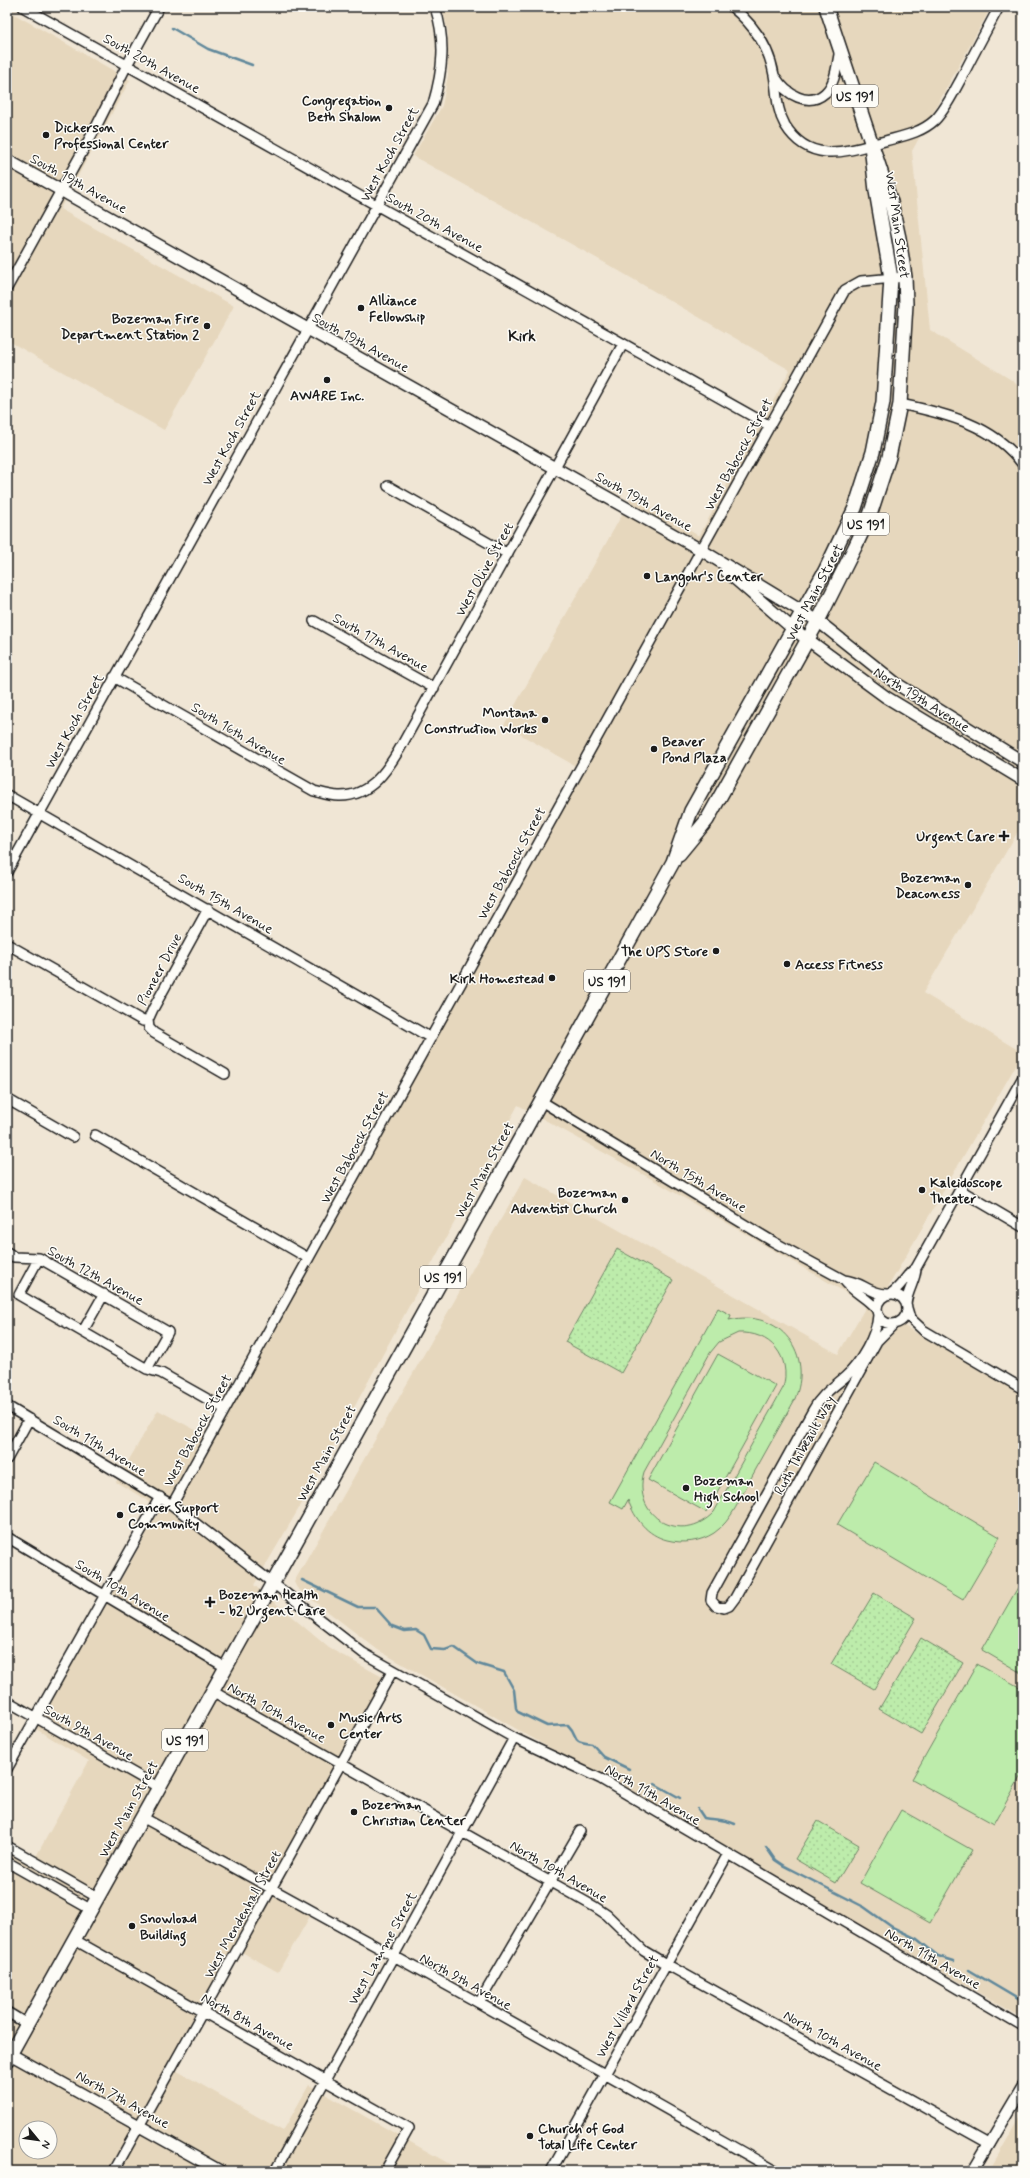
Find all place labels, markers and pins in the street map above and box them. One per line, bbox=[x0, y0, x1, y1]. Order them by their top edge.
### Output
place label: Congregation Beth Shalom bbox=[302, 92, 381, 126]
marker: Congregation Beth Shalom bbox=[384, 103, 394, 113]
place label: Dickerson Professional Center bbox=[54, 119, 169, 153]
marker: Dickerson Professional Center bbox=[41, 130, 51, 140]
place label: Alliance Fellowship bbox=[369, 292, 426, 326]
marker: Alliance Fellowship bbox=[356, 303, 366, 313]
place label: Bozeman Fire Department Station 2 bbox=[61, 310, 199, 344]
marker: Bozeman Fire Department Station 2 bbox=[202, 321, 212, 331]
marker: AWARE Inc. bbox=[322, 375, 332, 385]
place label: AWARE Inc. bbox=[290, 387, 364, 405]
place label: Langohr's Center bbox=[655, 568, 764, 588]
marker: Langohr's Center bbox=[642, 571, 652, 581]
place label: Montana Construction Works bbox=[424, 704, 538, 738]
marker: Montana Construction Works bbox=[540, 715, 550, 725]
place label: Beaver Pond Plaza bbox=[662, 733, 727, 767]
marker: Beaver Pond Plaza bbox=[649, 744, 659, 754]
place label: Urgent Care bbox=[916, 828, 995, 849]
marker: Urgent Care bbox=[998, 830, 1010, 842]
place label: Bozeman Deaconess bbox=[895, 869, 961, 903]
marker: Bozeman Deaconess bbox=[963, 880, 973, 890]
place label: The UPS Store bbox=[621, 943, 708, 961]
marker: The UPS Store bbox=[711, 946, 721, 956]
place label: Access Fitness bbox=[795, 956, 884, 974]
marker: Access Fitness bbox=[782, 959, 792, 969]
place label: Kirk Homestead bbox=[450, 970, 544, 988]
marker: Kirk Homestead bbox=[547, 973, 557, 983]
place label: Kaleidoscope Theater bbox=[930, 1174, 1003, 1208]
place label: Bozeman Adventist Church bbox=[511, 1184, 617, 1218]
marker: Kaleidoscope Theater bbox=[917, 1185, 927, 1195]
marker: Bozeman Adventist Church bbox=[620, 1195, 630, 1205]
place label: Bozeman High School bbox=[694, 1472, 759, 1509]
marker: Bozeman High School bbox=[681, 1483, 691, 1493]
place label: Cancer Support Community bbox=[128, 1499, 219, 1533]
marker: Cancer Support Community bbox=[115, 1510, 125, 1520]
place label: Bozeman Health - b2 Urgent Care bbox=[219, 1586, 325, 1623]
marker: Bozeman Health - b2 Urgent Care bbox=[204, 1596, 216, 1608]
place label: Music Arts Center bbox=[339, 1709, 403, 1743]
marker: Music Arts Center bbox=[326, 1720, 336, 1730]
place label: Bozeman Christian Center bbox=[362, 1796, 467, 1830]
marker: Bozeman Christian Center bbox=[349, 1807, 359, 1817]
place label: Snowload Building bbox=[140, 1910, 197, 1947]
marker: Snowload Building bbox=[127, 1921, 137, 1931]
place label: Church of God Total Life Center bbox=[538, 2120, 637, 2154]
marker: Church of God Total Life Center bbox=[525, 2131, 535, 2141]

